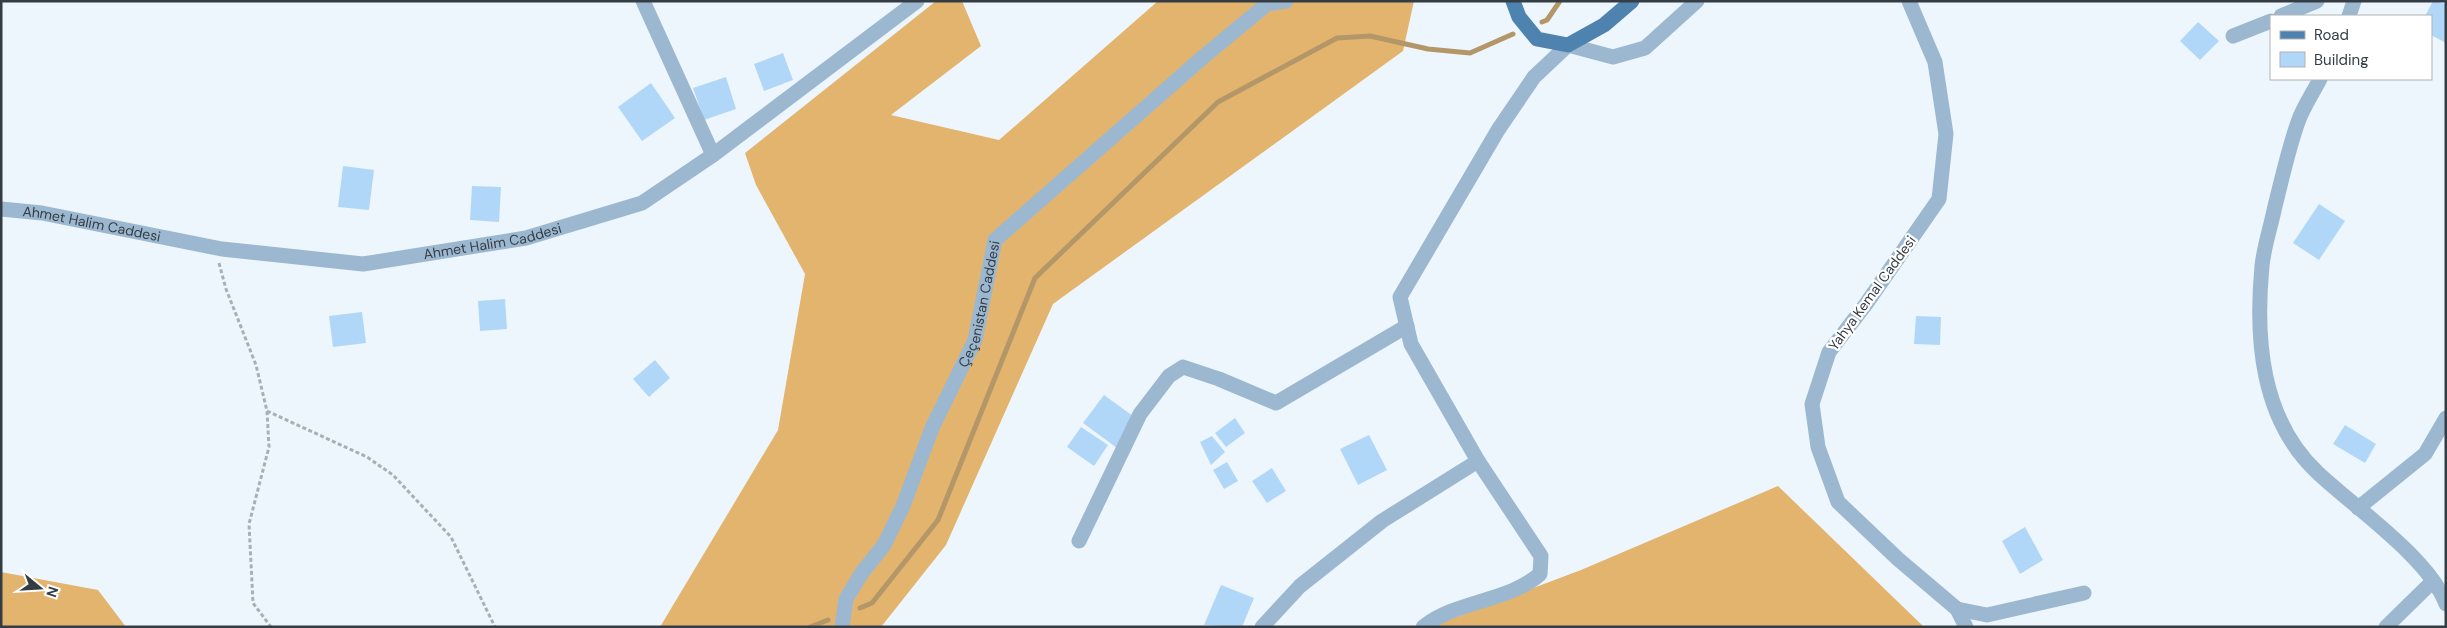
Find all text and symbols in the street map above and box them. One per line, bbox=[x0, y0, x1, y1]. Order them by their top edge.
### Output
legend bbox=[2270, 15, 2432, 80]
text: Road bbox=[2314, 25, 2349, 45]
text: Building bbox=[2314, 50, 2369, 70]
street label: Ahmet Halim Caddesi bbox=[22, 202, 162, 246]
street label: Ahmet Halim Caddesi bbox=[422, 219, 564, 263]
street label: Yahya Kemal Caddesi bbox=[1824, 232, 1920, 354]
street label: Çeçenistan Caddesi bbox=[954, 239, 1004, 370]
north arrow bbox=[15, 563, 65, 613]
text: N bbox=[42, 584, 63, 600]

